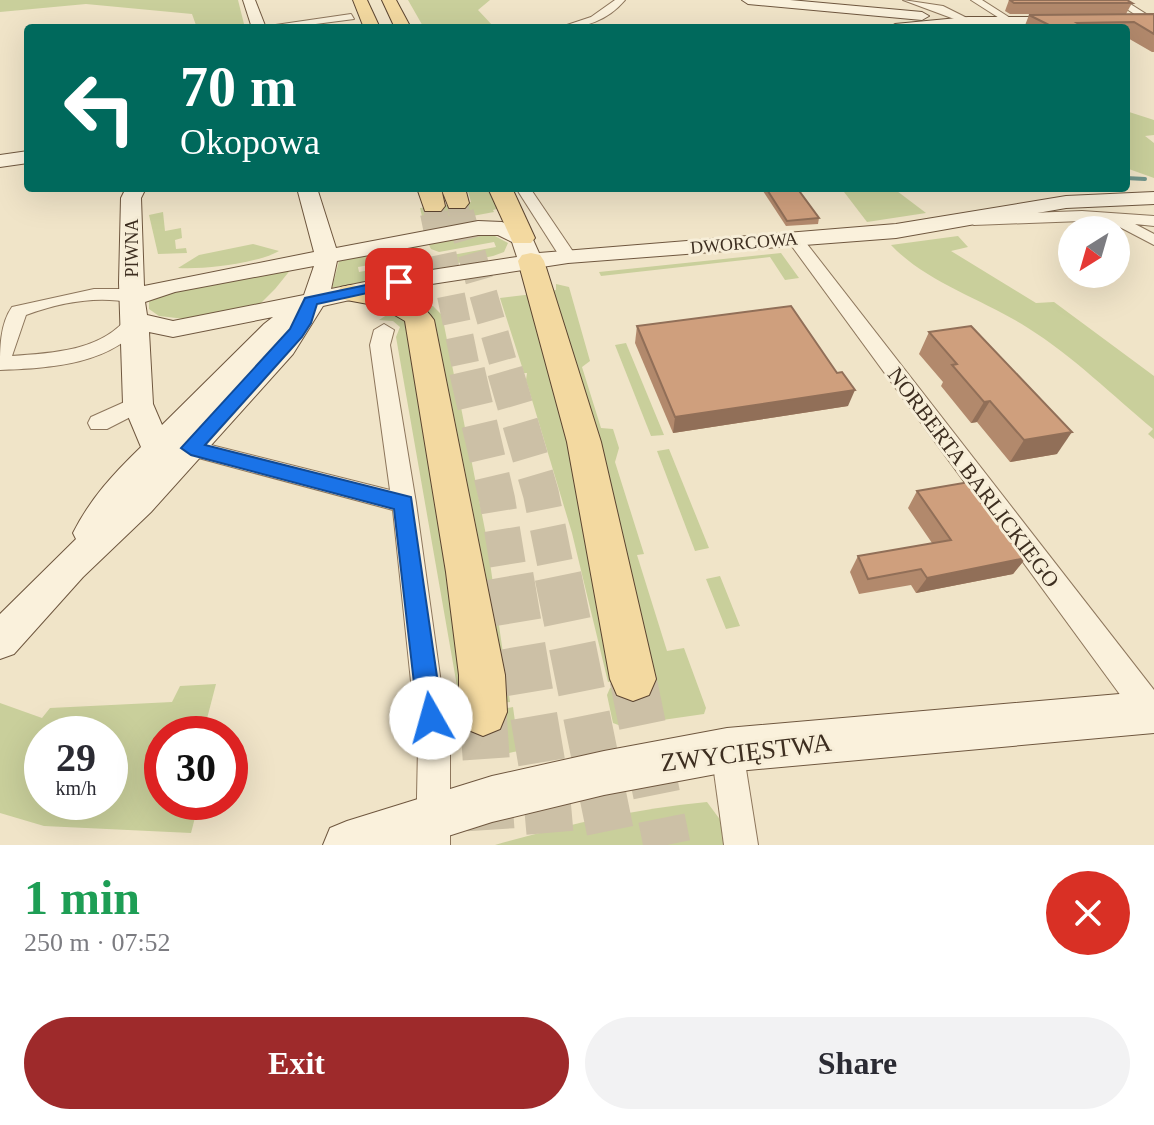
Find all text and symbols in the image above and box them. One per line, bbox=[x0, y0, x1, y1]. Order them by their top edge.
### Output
icon: left bbox=[48, 56, 152, 160]
text: 70 m bbox=[180, 56, 297, 118]
text: Okopowa bbox=[180, 122, 320, 162]
north arrow bbox=[1058, 216, 1130, 288]
map controls bbox=[1058, 216, 1130, 288]
street label: PIWNA bbox=[122, 219, 142, 278]
street label: DWORCOWA bbox=[689, 228, 799, 258]
pin bbox=[365, 248, 433, 316]
icon: arrive bbox=[377, 260, 421, 304]
street label: NORBERTA BARLICKIEGO bbox=[883, 362, 1064, 592]
position arrow bbox=[389, 676, 473, 760]
speed limit sign: 30 bbox=[144, 716, 248, 820]
street label: ZWYCIĘSTWA bbox=[659, 728, 833, 777]
text: 29 bbox=[56, 735, 96, 780]
text: km/h bbox=[55, 777, 97, 799]
text: 1 min bbox=[24, 871, 140, 924]
button: close bbox=[1046, 871, 1130, 955]
text: 250 m · 07:52 bbox=[24, 928, 171, 957]
button: Exit bbox=[24, 1017, 569, 1109]
button: Share bbox=[585, 1017, 1130, 1109]

